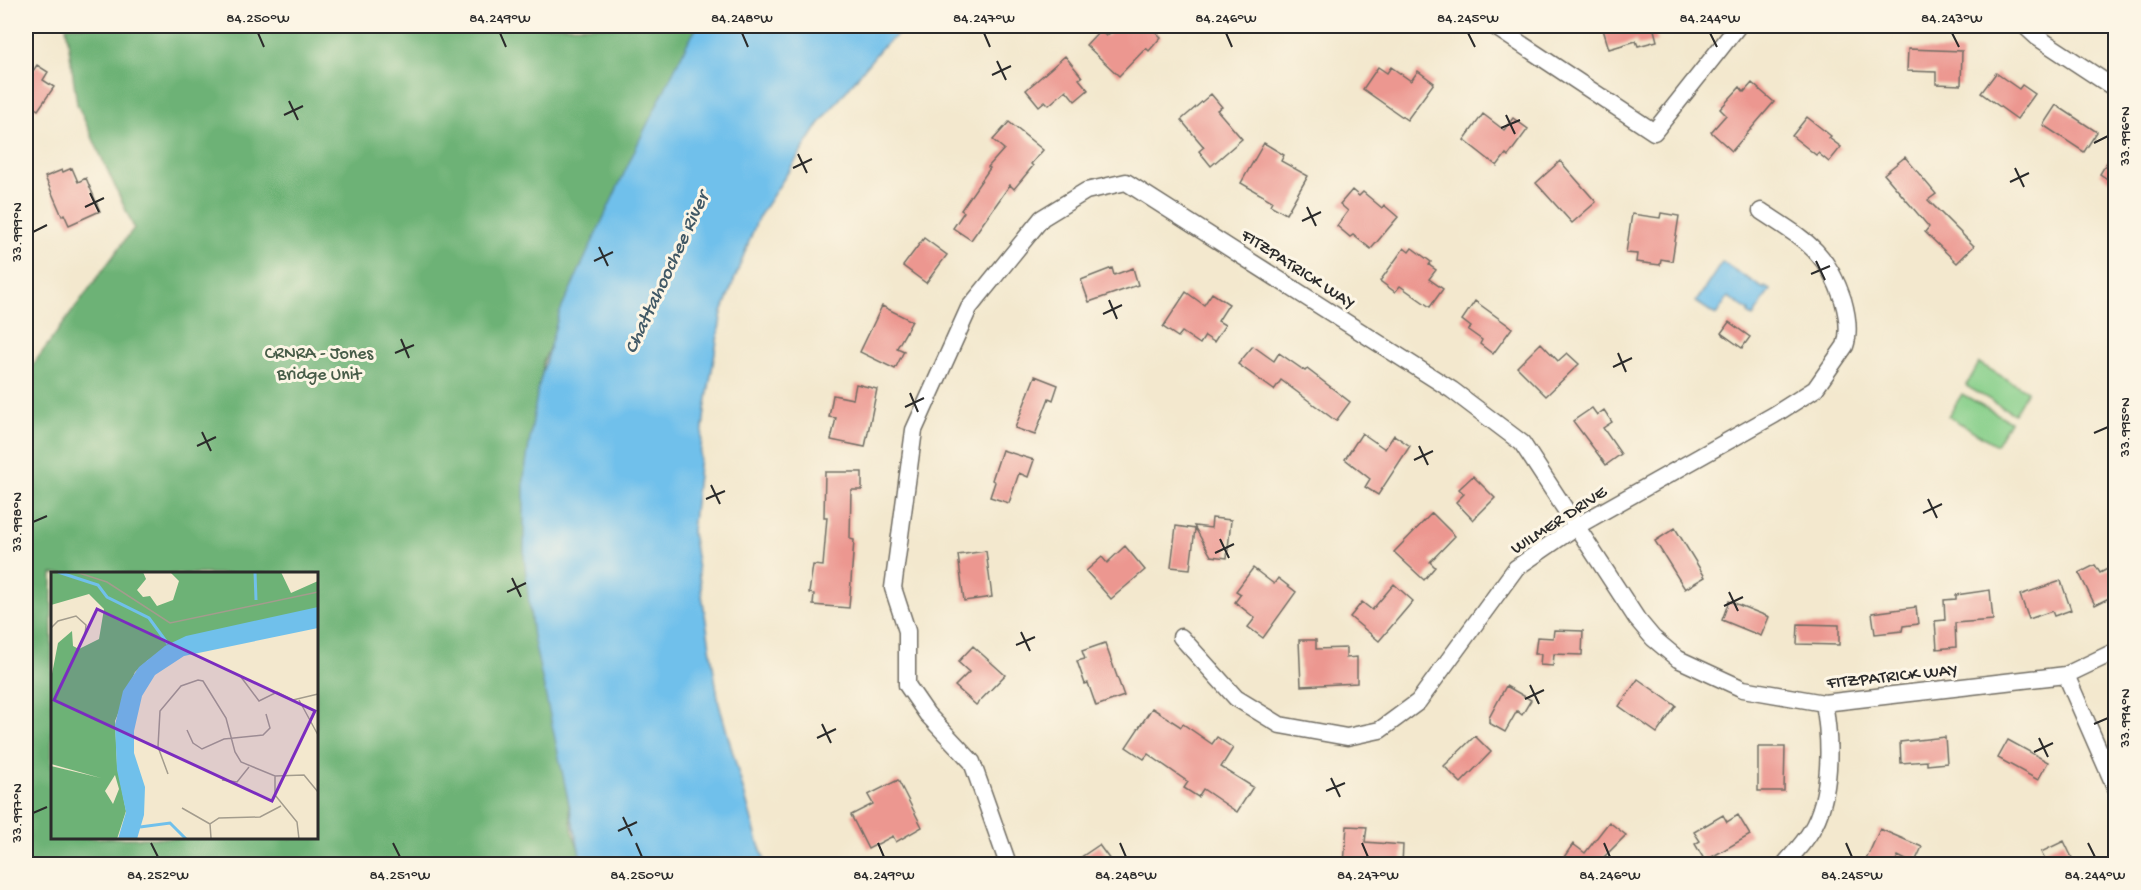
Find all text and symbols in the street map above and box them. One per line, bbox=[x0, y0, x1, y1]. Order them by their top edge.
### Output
text: 84.250°W bbox=[226, 10, 290, 28]
text: 84.249°W bbox=[469, 10, 531, 28]
text: 84.248°W bbox=[711, 10, 773, 28]
text: 84.247°W bbox=[953, 10, 1015, 28]
text: 84.246°W bbox=[1195, 10, 1257, 28]
text: 84.245°W bbox=[1437, 10, 1499, 28]
text: 84.244°W bbox=[1679, 10, 1741, 28]
text: 84.243°W bbox=[1921, 10, 1983, 28]
text: 33.996°N bbox=[2117, 106, 2135, 167]
water label: Chattahoochee River bbox=[621, 186, 717, 358]
text: 33.999°N bbox=[9, 202, 27, 263]
street label: FITZPATRICK WAY bbox=[1236, 225, 1359, 315]
park label: CRNRA - Jones Bridge Unit bbox=[265, 344, 375, 386]
text: 33.995°N bbox=[2117, 397, 2135, 458]
street label: WILMER DRIVE bbox=[1507, 482, 1612, 560]
text: 33.998°N bbox=[9, 492, 27, 553]
inset map bbox=[51, 572, 318, 839]
street label: FITZPATRICK WAY bbox=[1825, 660, 1959, 695]
text: 33.994°N bbox=[2117, 688, 2135, 748]
text: 33.997°N bbox=[9, 783, 27, 844]
text: 84.252°W bbox=[127, 867, 189, 885]
text: 84.251°W bbox=[370, 867, 431, 885]
text: 84.250°W bbox=[610, 867, 674, 885]
text: 84.249°W bbox=[853, 867, 915, 885]
text: 84.248°W bbox=[1095, 867, 1157, 885]
text: 84.247°W bbox=[1337, 867, 1399, 885]
text: 84.246°W bbox=[1579, 867, 1641, 885]
text: 84.245°W bbox=[1821, 867, 1883, 885]
text: 84.244°W bbox=[2064, 867, 2126, 885]

